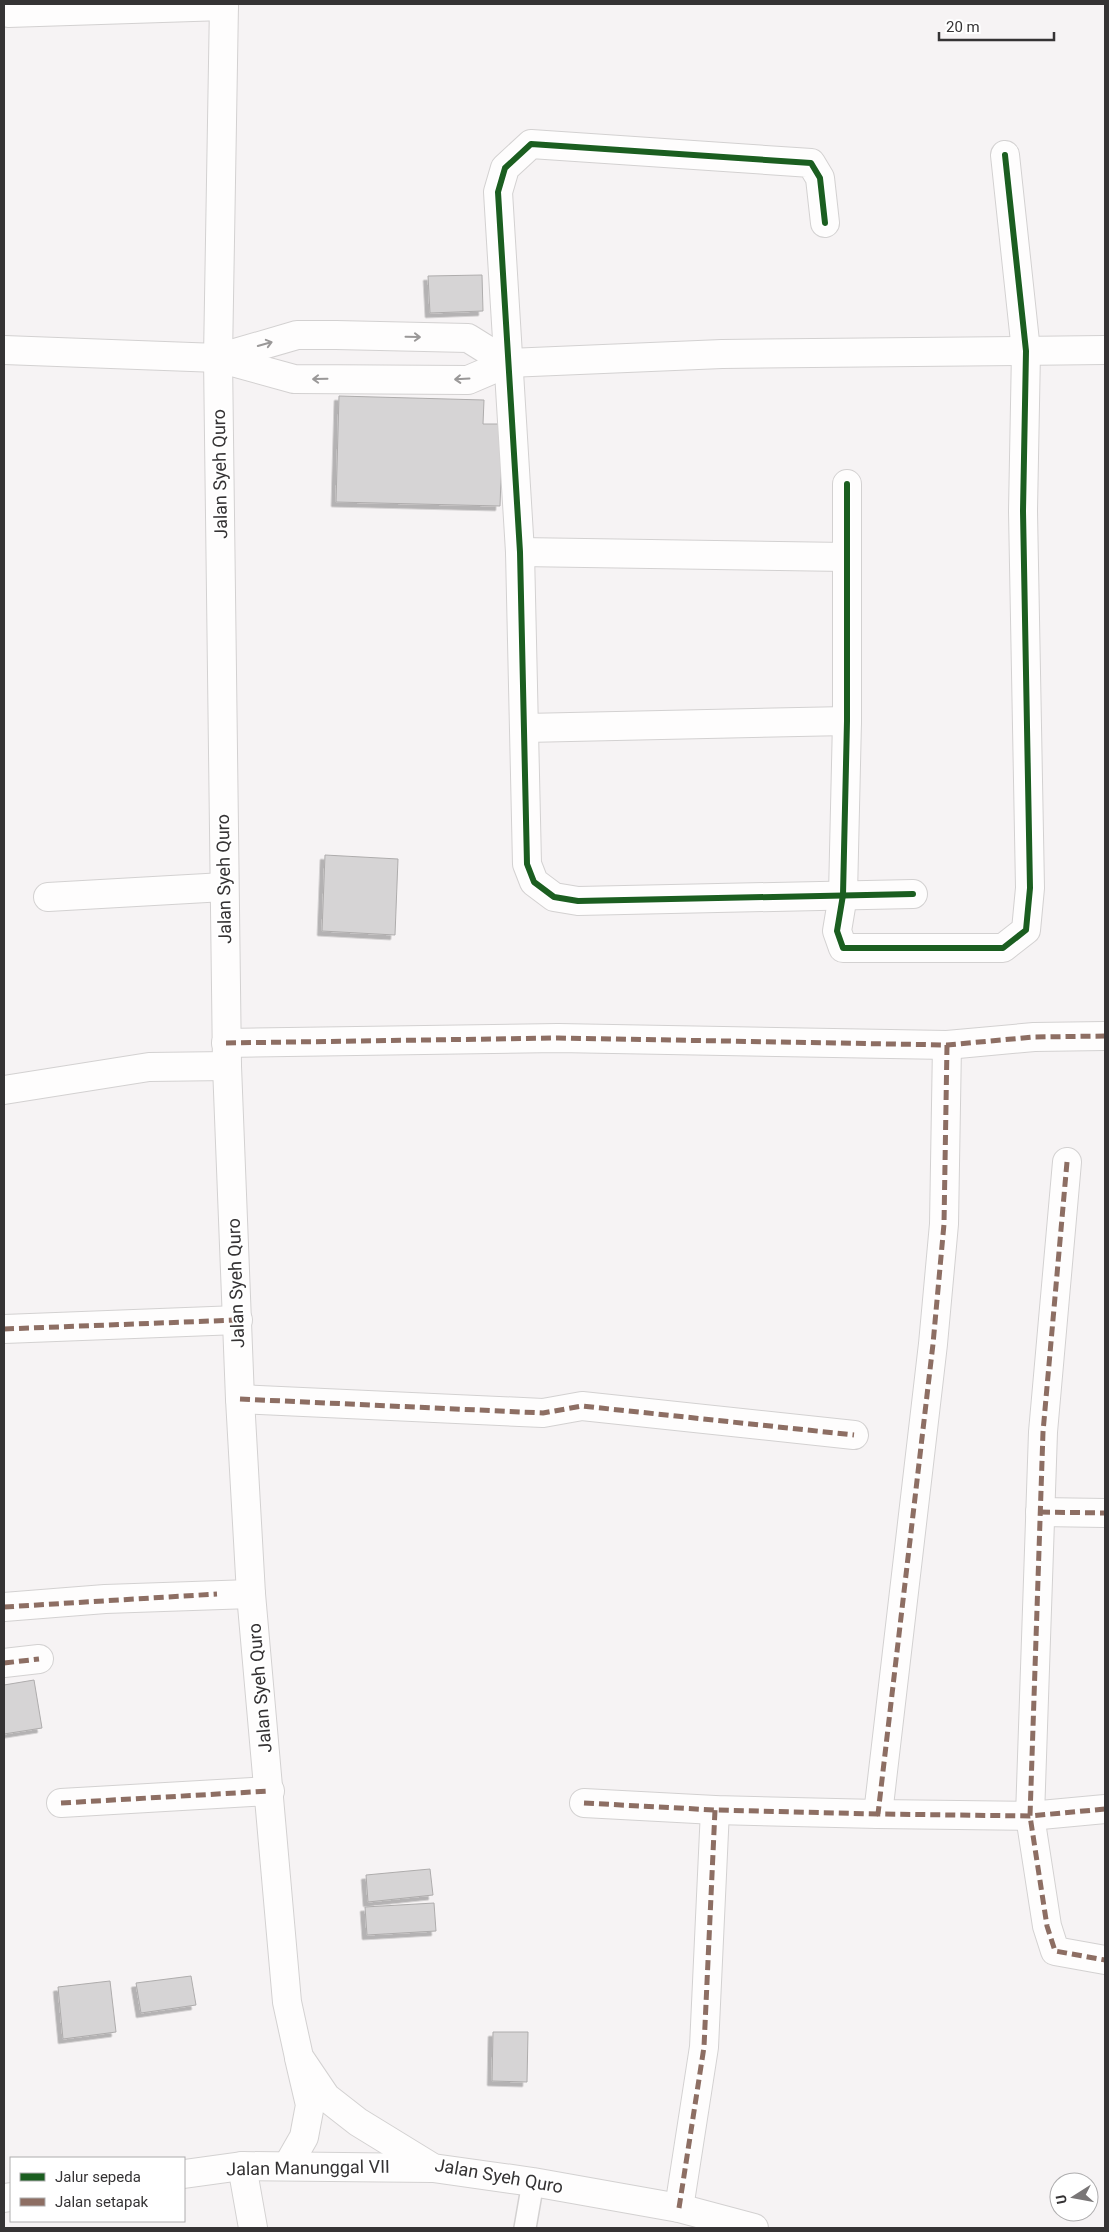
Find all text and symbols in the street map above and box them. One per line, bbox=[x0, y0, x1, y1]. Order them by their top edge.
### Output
scale bar bbox=[939, 10, 1054, 42]
text: 20 m bbox=[946, 18, 980, 36]
one-way arrow bbox=[405, 332, 421, 342]
one-way arrow bbox=[257, 339, 273, 349]
one-way arrow bbox=[313, 374, 329, 384]
one-way arrow bbox=[455, 375, 471, 384]
street label: Jalan Syeh Quro bbox=[208, 409, 231, 539]
street label: Jalan Syeh Quro bbox=[212, 814, 235, 944]
street label: Jalan Syeh Quro bbox=[223, 1218, 248, 1348]
street label: Jalan Syeh Quro bbox=[243, 1622, 276, 1754]
street label: Jalan Syeh Quro bbox=[433, 2154, 565, 2197]
street label: Jalan Manunggal VII bbox=[226, 2156, 390, 2179]
legend bbox=[10, 2157, 185, 2222]
text: Jalur sepeda bbox=[55, 2168, 141, 2186]
north arrow bbox=[1049, 2172, 1099, 2222]
text: Jalan setapak bbox=[55, 2193, 149, 2211]
text: U bbox=[1053, 2193, 1070, 2206]

